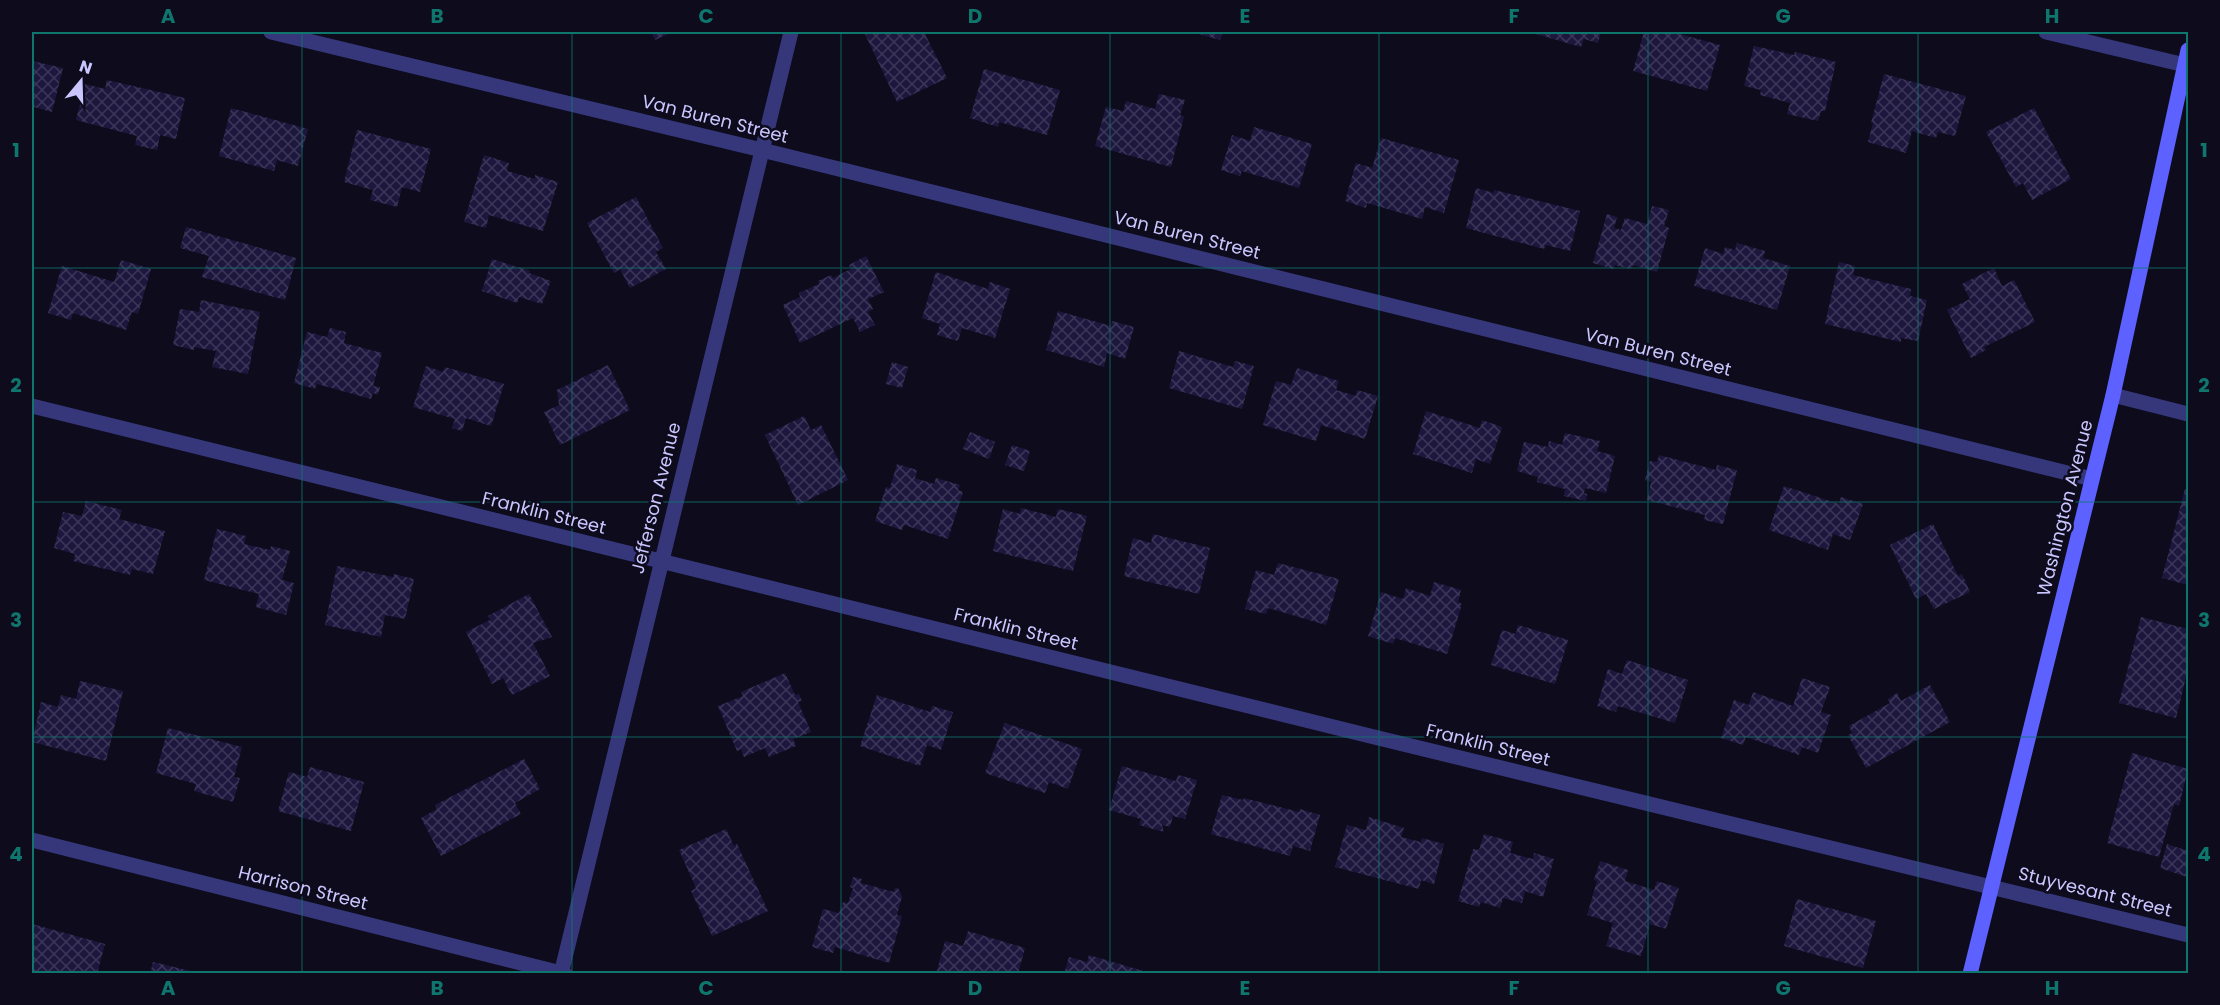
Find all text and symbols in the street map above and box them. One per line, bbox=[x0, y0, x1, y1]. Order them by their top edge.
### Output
text: A bbox=[161, 2, 176, 30]
text: B bbox=[430, 2, 444, 30]
text: C bbox=[698, 2, 714, 30]
text: D bbox=[968, 2, 982, 30]
text: E bbox=[1240, 2, 1250, 30]
text: F bbox=[1509, 2, 1520, 30]
text: G bbox=[1775, 2, 1791, 30]
text: H bbox=[2045, 2, 2059, 30]
north arrow bbox=[51, 51, 111, 111]
text: N bbox=[76, 54, 95, 80]
street label: Van Buren Street bbox=[639, 88, 791, 149]
text: 1 bbox=[12, 136, 20, 164]
text: 1 bbox=[2200, 136, 2208, 164]
street label: Van Buren Street bbox=[1111, 204, 1263, 265]
street label: Van Buren Street bbox=[1582, 321, 1734, 382]
text: 2 bbox=[10, 371, 22, 399]
text: 2 bbox=[2198, 371, 2210, 399]
street label: Washington Avenue bbox=[2031, 417, 2099, 599]
street label: Jefferson Avenue bbox=[625, 420, 686, 576]
street label: Franklin Street bbox=[480, 485, 609, 540]
street label: Franklin Street bbox=[952, 601, 1081, 656]
text: 3 bbox=[10, 606, 22, 634]
text: 3 bbox=[2198, 606, 2210, 634]
street label: Franklin Street bbox=[1424, 717, 1553, 772]
text: 4 bbox=[9, 840, 23, 868]
text: 4 bbox=[2197, 840, 2211, 868]
street label: Harrison Street bbox=[236, 859, 370, 916]
street label: Stuyvesant Street bbox=[2016, 860, 2174, 923]
text: A bbox=[161, 974, 176, 1002]
text: B bbox=[430, 974, 444, 1002]
text: C bbox=[698, 974, 714, 1002]
text: D bbox=[968, 974, 982, 1002]
text: E bbox=[1240, 974, 1250, 1002]
text: F bbox=[1509, 974, 1520, 1002]
text: G bbox=[1775, 974, 1791, 1002]
text: H bbox=[2045, 974, 2059, 1002]

